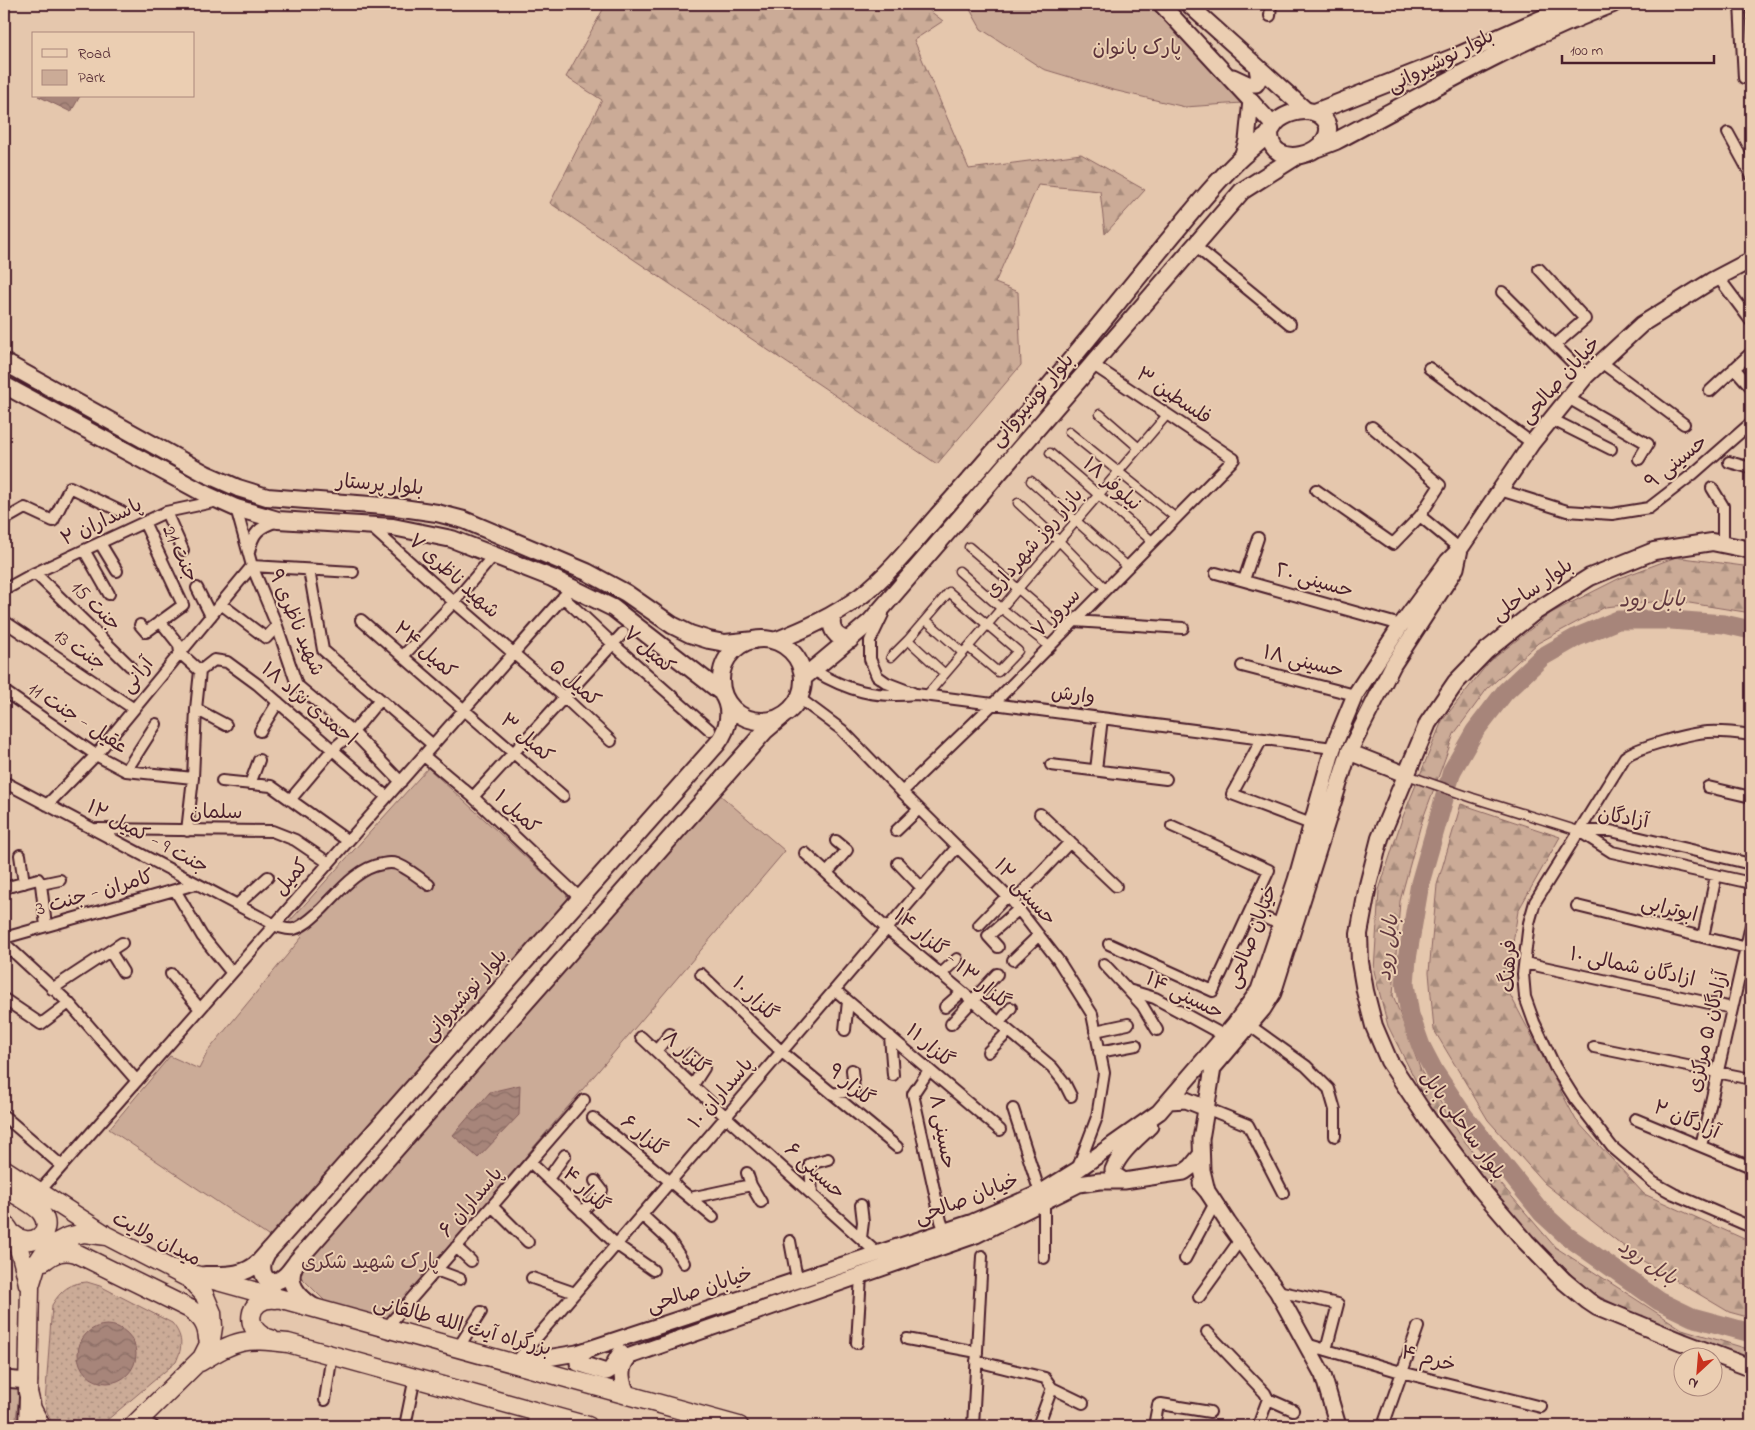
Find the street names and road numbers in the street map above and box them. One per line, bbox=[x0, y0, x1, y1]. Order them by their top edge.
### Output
street label: بلوار نوشیروانی bbox=[1383, 23, 1499, 101]
street label: خيابان صالحی bbox=[1514, 331, 1608, 431]
street label: بلوار نوشیروانی bbox=[984, 348, 1082, 454]
street label: فلسطین ۳ bbox=[1129, 361, 1217, 433]
street label: حسینی ٩ bbox=[1639, 429, 1715, 497]
street label: نیلوفر ۱۸ bbox=[1075, 451, 1147, 519]
street label: بلوار پرستار bbox=[333, 468, 425, 504]
street label: بازار روز شهرداری bbox=[979, 482, 1091, 606]
street label: پاسداران ۲ bbox=[57, 492, 147, 554]
street label: جنت 21 bbox=[153, 521, 205, 587]
street label: شهید ناظری ۷ bbox=[401, 528, 505, 626]
street label: بلوار ساحلی bbox=[1486, 552, 1580, 630]
street label: حسینی ٢٠ bbox=[1272, 557, 1356, 607]
street label: شهید ناظری ۹ bbox=[260, 565, 330, 681]
street label: جنت 15 bbox=[63, 575, 127, 639]
street label: سرور ۷ bbox=[1026, 583, 1088, 645]
street label: کمیل ۲۴ bbox=[386, 615, 462, 687]
street label: کمیل ۷ bbox=[616, 620, 680, 682]
street label: جنت 13 bbox=[47, 623, 111, 679]
street label: حسینی ۱۸ bbox=[1260, 639, 1346, 687]
street label: آرانی bbox=[114, 651, 162, 700]
street label: کمیل ۵ bbox=[542, 653, 606, 715]
street label: احمدی نژاد ۱۸ bbox=[254, 656, 362, 754]
street label: عقیل - جنت 11 bbox=[21, 676, 133, 762]
street label: وارش bbox=[1049, 679, 1097, 713]
street label: کمیل ۳ bbox=[493, 707, 559, 771]
street label: کمیل ۱ bbox=[486, 784, 546, 842]
street label: جنت 9 - کمیل ۱۲ bbox=[81, 794, 213, 882]
street label: سلمان bbox=[190, 799, 242, 828]
street label: آزادگان bbox=[1596, 801, 1652, 837]
street label: کمیل bbox=[267, 853, 317, 903]
street label: حسینی ۱۲ bbox=[986, 853, 1062, 933]
street label: کامران - جنت 3 bbox=[33, 863, 157, 925]
street label: خيابان صالحی bbox=[1220, 881, 1286, 993]
street label: ابوترابی bbox=[1638, 889, 1700, 931]
street label: گلزار ۱۳ - گلزار ۱۴ bbox=[886, 902, 1016, 1018]
street label: فرهنگ bbox=[1495, 939, 1525, 993]
street label: ازادگان شمالی ۱۰ bbox=[1567, 941, 1697, 995]
street label: بلوار نوشیروانی bbox=[416, 943, 516, 1049]
street label: حسینی ۱۴ bbox=[1140, 966, 1228, 1028]
street label: آزادگان ۵ مرکزی bbox=[1681, 967, 1737, 1096]
street label: گلزار ۱۰ bbox=[724, 971, 784, 1029]
street label: گلزار ١١ bbox=[898, 1018, 960, 1076]
street label: گلزار ۸ bbox=[655, 1025, 715, 1083]
street label: پاسداران ١٠ bbox=[682, 1052, 762, 1136]
street label: گلزار ٩ bbox=[820, 1058, 880, 1114]
street label: بلوار ساحلی بابل bbox=[1412, 1065, 1512, 1187]
street label: حسینی ۸ bbox=[920, 1092, 962, 1172]
street label: آزادگان ۲ bbox=[1648, 1094, 1725, 1148]
street label: گلزار ۶ bbox=[613, 1109, 673, 1165]
street label: حسینی ۶ bbox=[777, 1137, 851, 1207]
street label: پاسداران ۶ bbox=[433, 1161, 511, 1245]
street label: گلزار ۴ bbox=[555, 1161, 615, 1221]
street label: خيابان صالحی bbox=[911, 1167, 1023, 1233]
street label: میدان ولایت bbox=[106, 1205, 206, 1275]
street label: خیابان صالحی bbox=[643, 1260, 757, 1322]
street label: بزرگراه آیت الله طالقانی bbox=[370, 1289, 554, 1365]
street label: خرم ۴ bbox=[1397, 1339, 1459, 1381]

